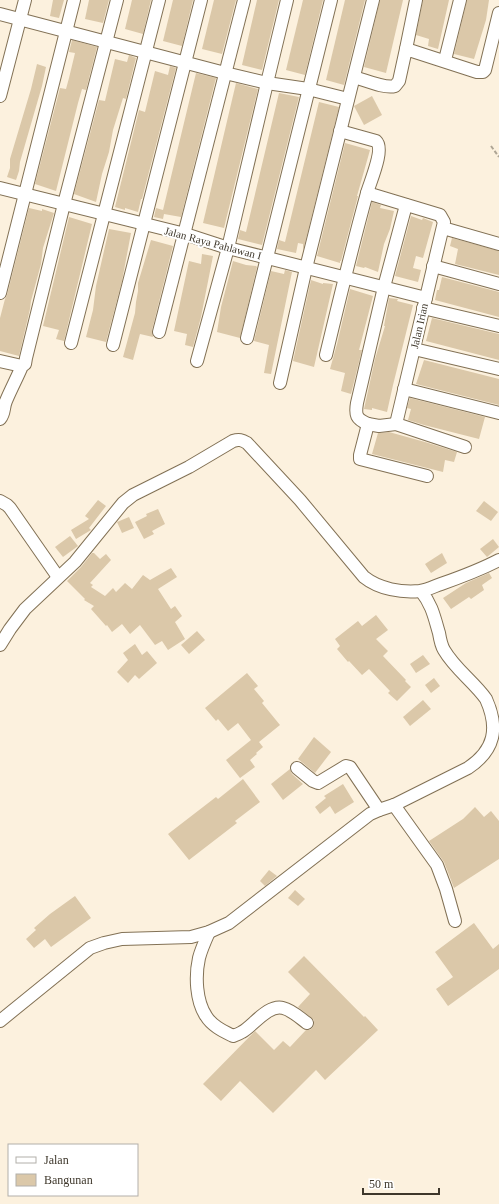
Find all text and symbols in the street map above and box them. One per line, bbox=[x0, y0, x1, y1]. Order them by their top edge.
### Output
street label: Jalan Raya Pahlawan I bbox=[163, 224, 263, 262]
street label: Jalan Irian bbox=[408, 302, 430, 350]
legend bbox=[8, 1144, 138, 1196]
text: Jalan bbox=[44, 1153, 69, 1167]
scale bar bbox=[363, 1170, 439, 1196]
text: Bangunan bbox=[44, 1173, 93, 1187]
text: 50 m bbox=[369, 1177, 394, 1191]

